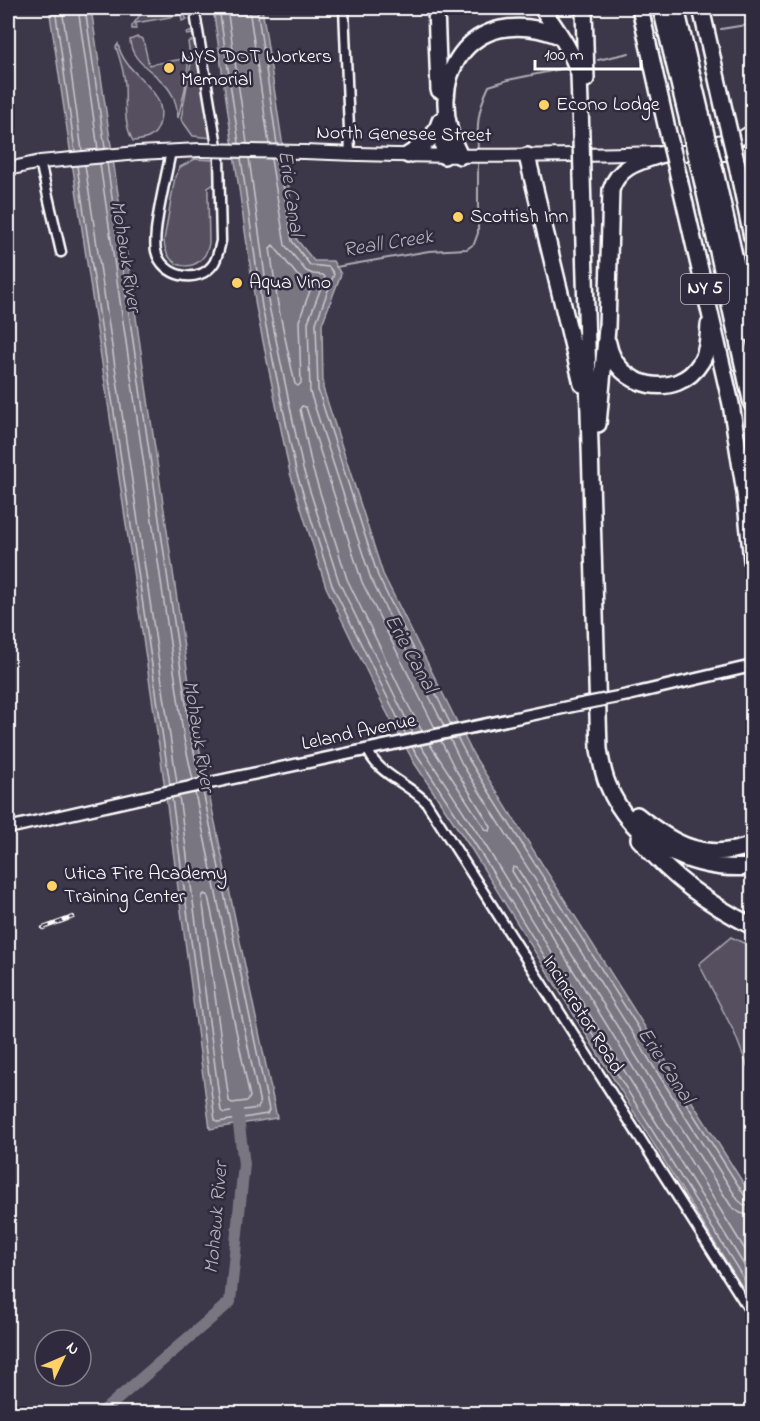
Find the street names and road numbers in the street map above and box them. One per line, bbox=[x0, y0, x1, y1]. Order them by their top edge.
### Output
street label: North Genesee Street bbox=[316, 119, 492, 151]
road number: NY 5 bbox=[681, 274, 729, 304]
street label: Leland Avenue bbox=[299, 707, 419, 759]
street label: Incinerator Road bbox=[534, 950, 630, 1080]

